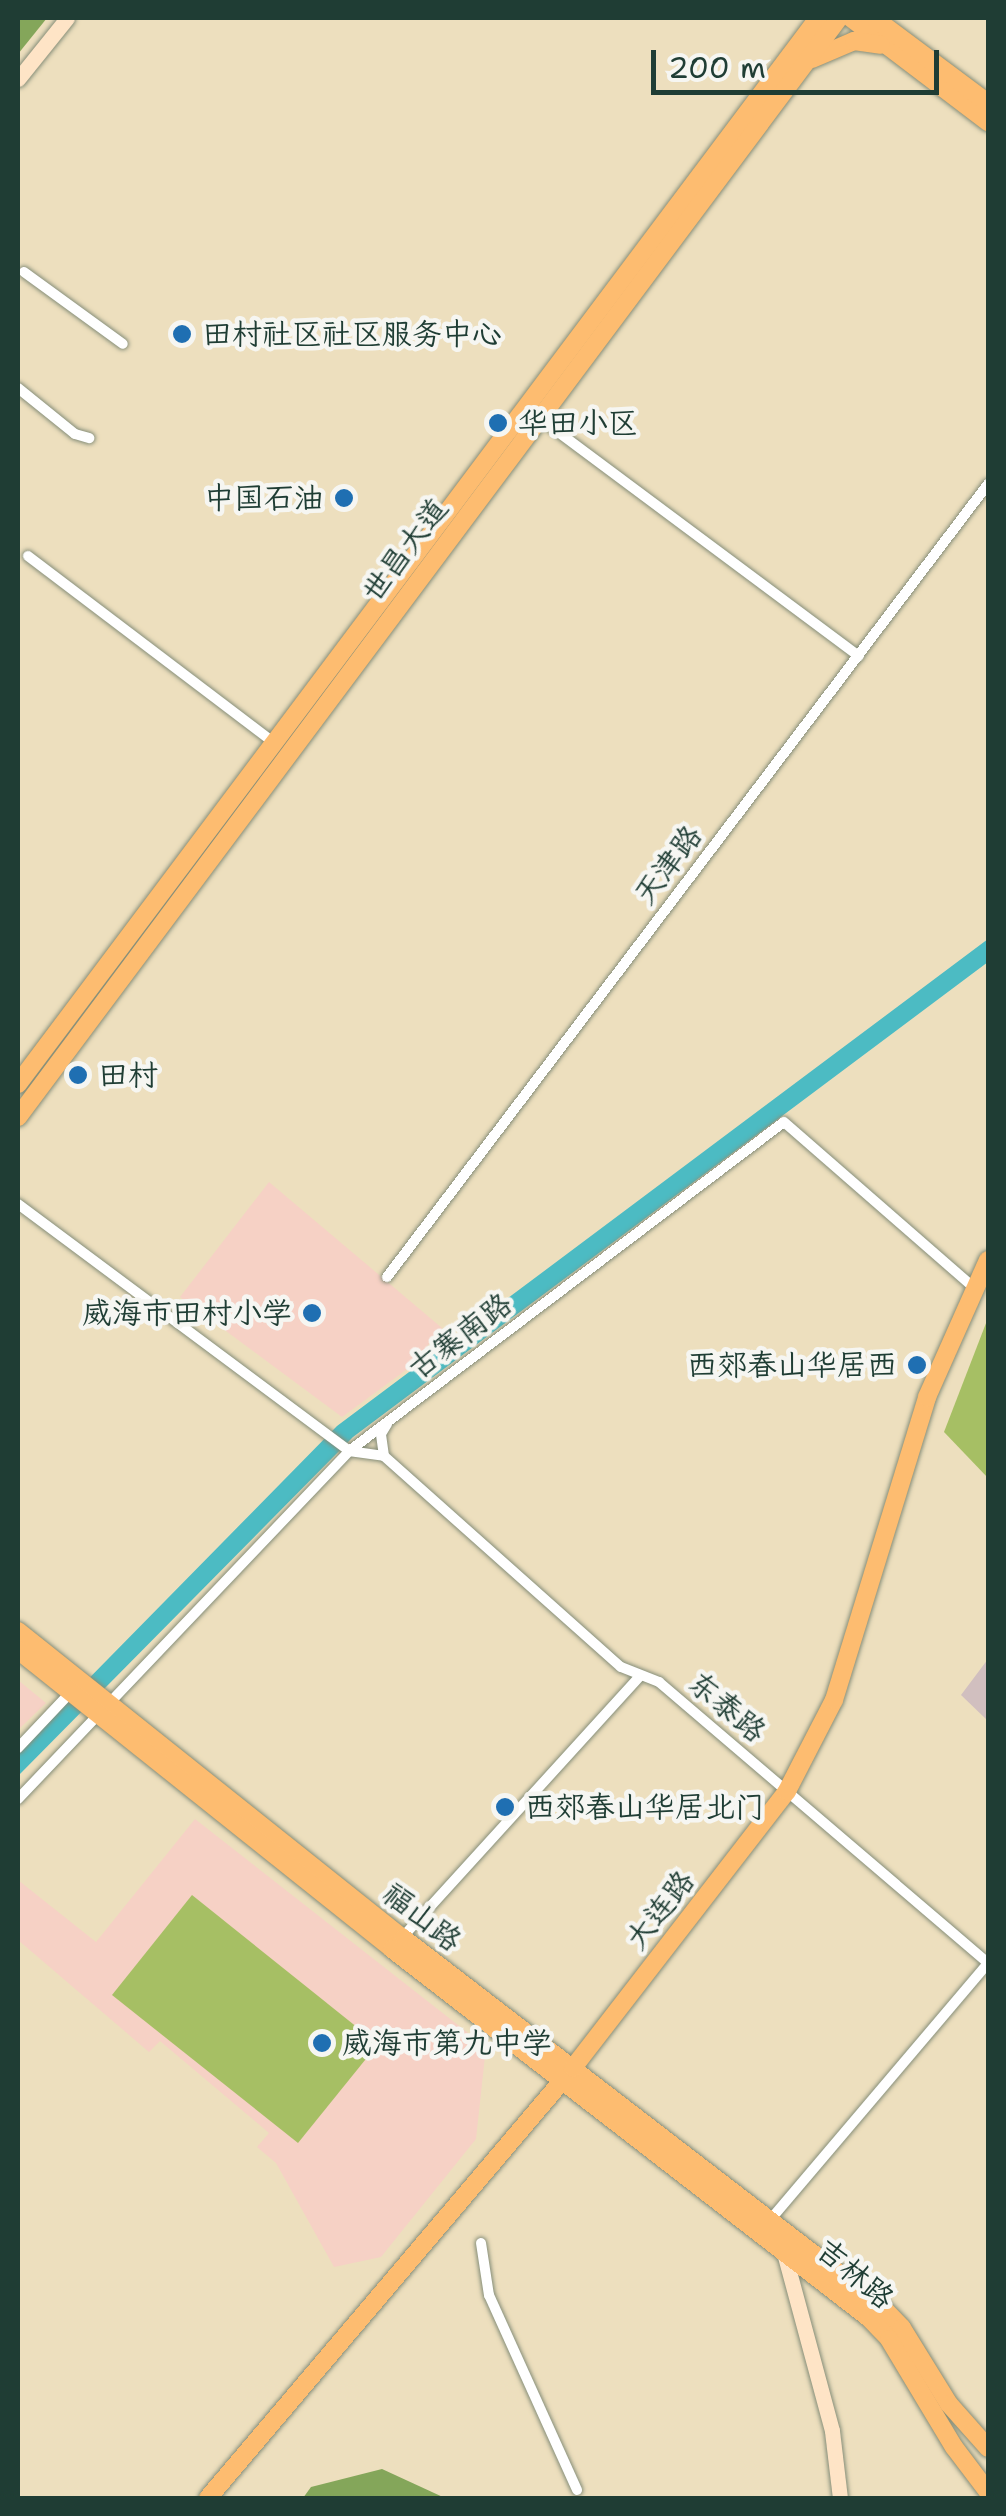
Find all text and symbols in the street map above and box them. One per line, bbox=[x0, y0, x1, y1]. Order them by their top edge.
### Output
scale bar bbox=[656, 30, 944, 92]
text: 200 m bbox=[668, 47, 766, 88]
place label: 田村社区社区服务中心 bbox=[202, 316, 502, 352]
marker: 田村社区社区服务中心 bbox=[171, 323, 193, 345]
place label: 华田小区 bbox=[518, 405, 638, 441]
marker: 华田小区 bbox=[487, 412, 509, 434]
place label: 中国石油 bbox=[204, 480, 324, 516]
marker: 中国石油 bbox=[333, 487, 355, 509]
street label: 世昌大道 bbox=[355, 491, 455, 609]
street label: 天津路 bbox=[627, 818, 709, 912]
place label: 田村 bbox=[98, 1057, 158, 1093]
marker: 田村 bbox=[67, 1064, 89, 1086]
street label: 古寨南路 bbox=[401, 1286, 519, 1386]
place label: 威海市田村小学 bbox=[82, 1295, 292, 1331]
marker: 威海市田村小学 bbox=[301, 1302, 323, 1324]
place label: 西郊春山华居西 bbox=[687, 1347, 897, 1383]
marker: 西郊春山华居西 bbox=[906, 1354, 928, 1376]
street label: 东泰路 bbox=[681, 1664, 773, 1750]
place label: 西郊春山华居北门 bbox=[525, 1789, 765, 1825]
marker: 西郊春山华居北门 bbox=[494, 1796, 516, 1818]
street label: 大连路 bbox=[618, 1863, 702, 1957]
street label: 福山路 bbox=[375, 1875, 469, 1959]
place label: 威海市第九中学 bbox=[342, 2025, 552, 2061]
marker: 威海市第九中学 bbox=[311, 2032, 333, 2054]
street label: 吉林路 bbox=[809, 2231, 901, 2317]

